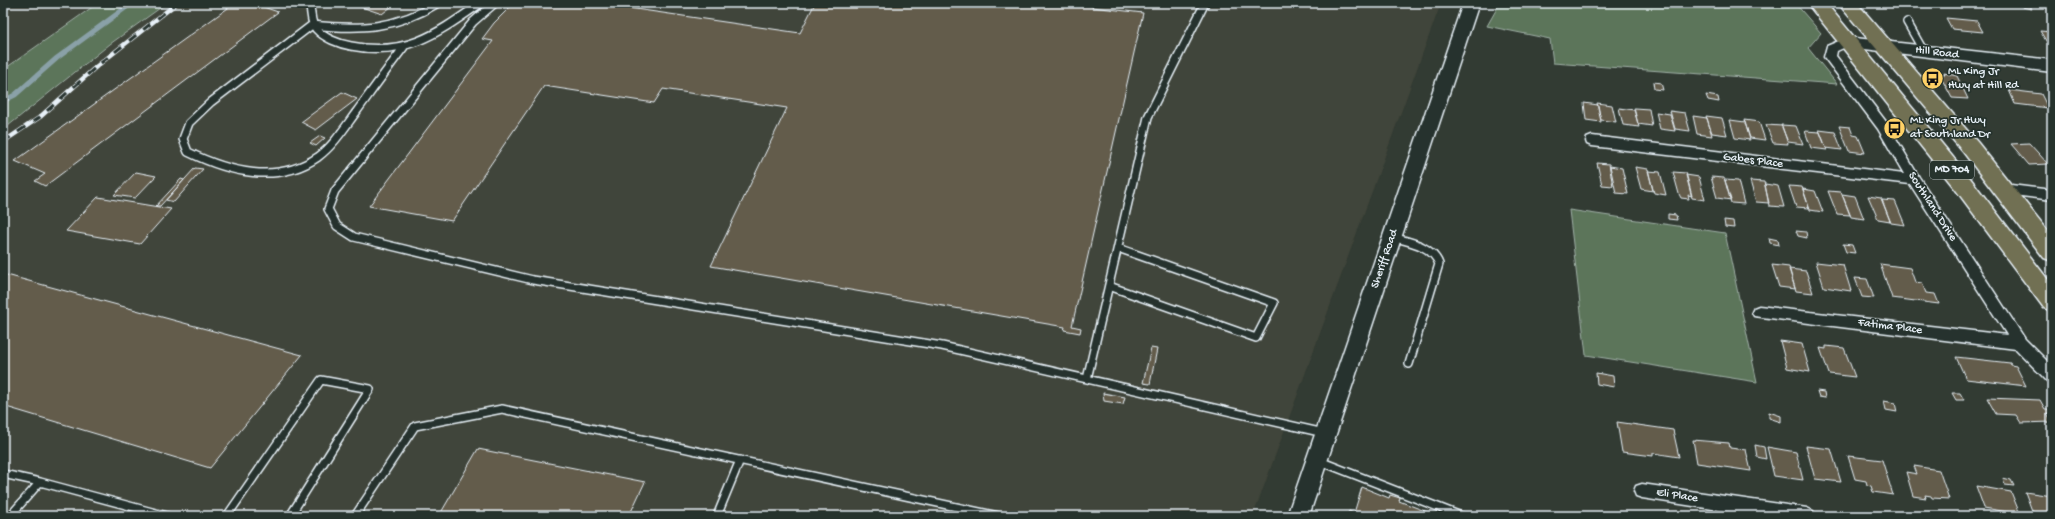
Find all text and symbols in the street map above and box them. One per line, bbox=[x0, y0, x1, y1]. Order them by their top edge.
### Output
street label: Hill Road bbox=[1914, 43, 1961, 63]
place label: ML King Jr Hwy at Hill Rd bbox=[1948, 65, 2019, 93]
bus stop icon: ML King Jr Hwy at Hill Rd bbox=[1919, 66, 1945, 92]
place label: ML King Jr Hwy at Southland Dr bbox=[1910, 114, 1992, 142]
bus stop icon: ML King Jr Hwy at Southland Dr bbox=[1881, 115, 1907, 141]
street label: Gabes Place bbox=[1722, 150, 1785, 172]
road number: MD 704 bbox=[1930, 161, 1974, 179]
street label: Southland Drive bbox=[1904, 170, 1960, 245]
street label: Sheriff Road bbox=[1368, 227, 1402, 290]
street label: Fatima Place bbox=[1856, 316, 1924, 338]
street label: Eli Place bbox=[1655, 486, 1700, 506]

